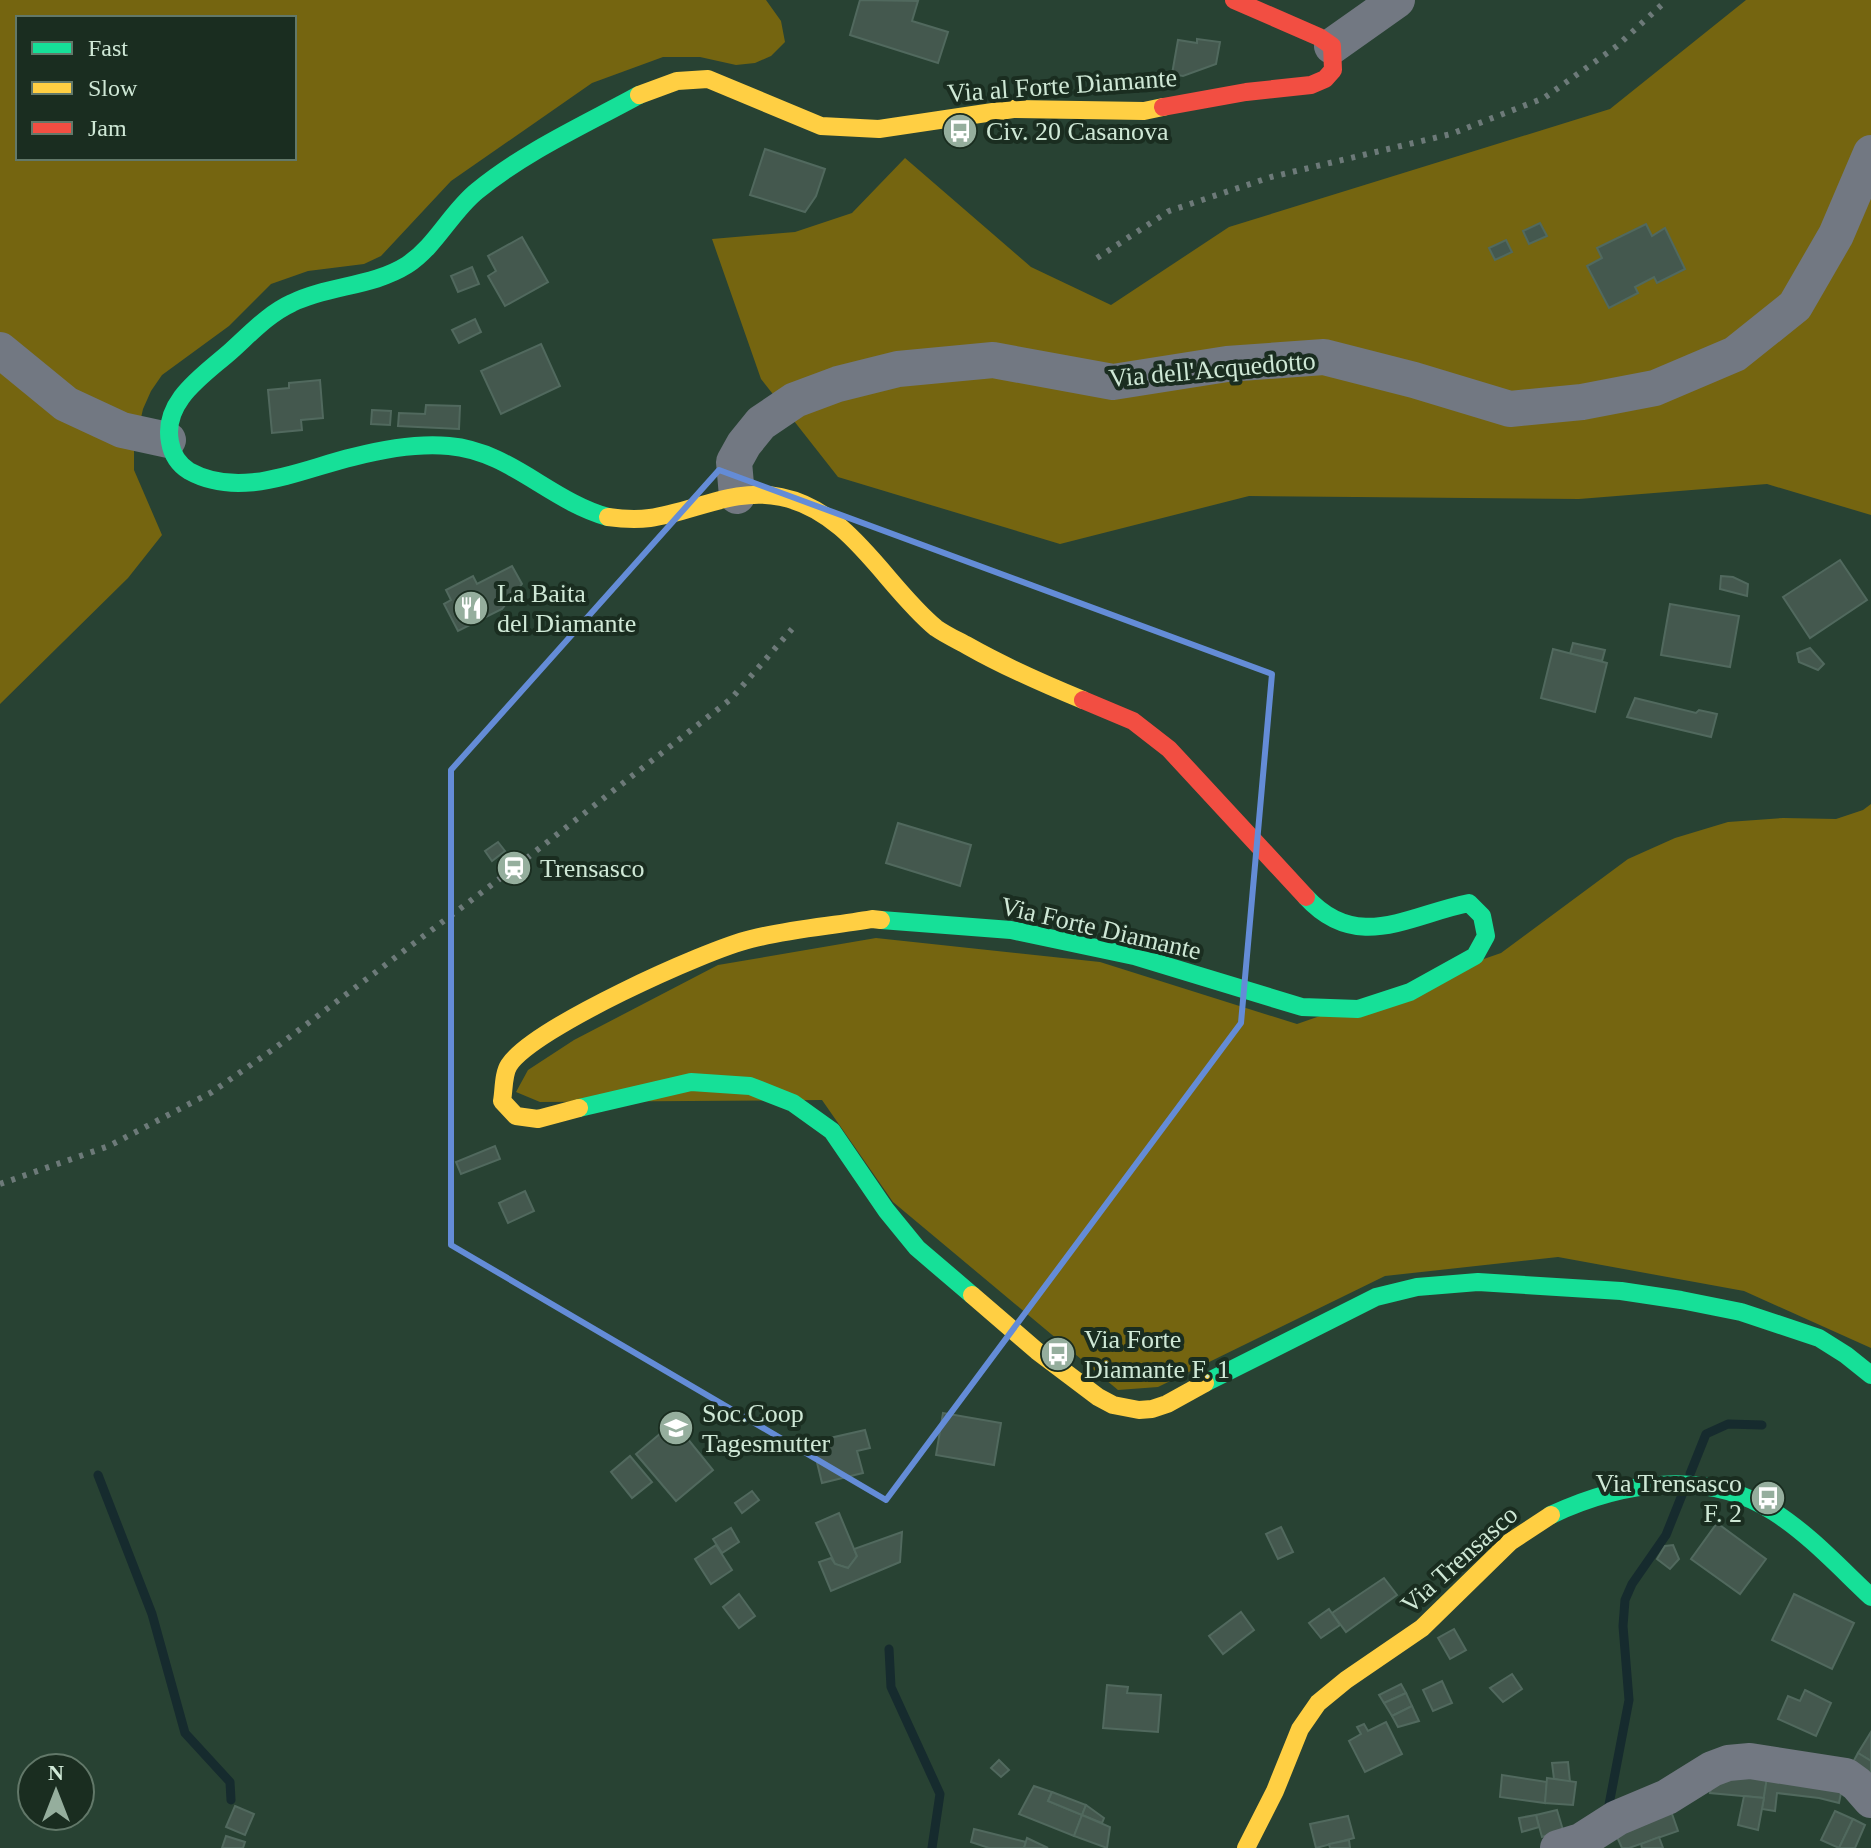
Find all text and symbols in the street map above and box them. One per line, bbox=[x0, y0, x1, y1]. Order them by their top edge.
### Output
legend bbox=[16, 16, 296, 160]
text: Fast bbox=[88, 35, 128, 61]
street label: Via al Forte Diamante bbox=[946, 63, 1178, 108]
text: Slow bbox=[88, 75, 138, 101]
bus stop icon: Civ. 20 Casanova bbox=[941, 112, 979, 150]
text: Jam bbox=[88, 115, 127, 141]
place label: Civ. 20 Casanova bbox=[986, 117, 1169, 146]
street label: Via dell'Acquedotto bbox=[1107, 346, 1317, 393]
place label: La Baita del Diamante bbox=[497, 579, 636, 638]
restaurant icon: La Baita del Diamante bbox=[452, 589, 490, 627]
station icon: Trensasco bbox=[495, 849, 533, 887]
place label: Trensasco bbox=[540, 854, 644, 883]
street label: Via Forte Diamante bbox=[998, 891, 1204, 966]
place label: Via Forte Diamante F. 1 bbox=[1084, 1325, 1230, 1384]
bus stop icon: Via Forte Diamante F. 1 bbox=[1039, 1335, 1077, 1373]
place label: Soc.Coop Tagesmutter bbox=[702, 1399, 830, 1458]
school or university icon: Soc.Coop Tagesmutter bbox=[657, 1409, 695, 1447]
place label: Via Trensasco F. 2 bbox=[1596, 1469, 1742, 1528]
bus stop icon: Via Trensasco F. 2 bbox=[1749, 1479, 1787, 1517]
street label: Via Trensasco bbox=[1395, 1500, 1523, 1619]
north arrow bbox=[16, 1752, 96, 1832]
text: N bbox=[48, 1760, 64, 1785]

